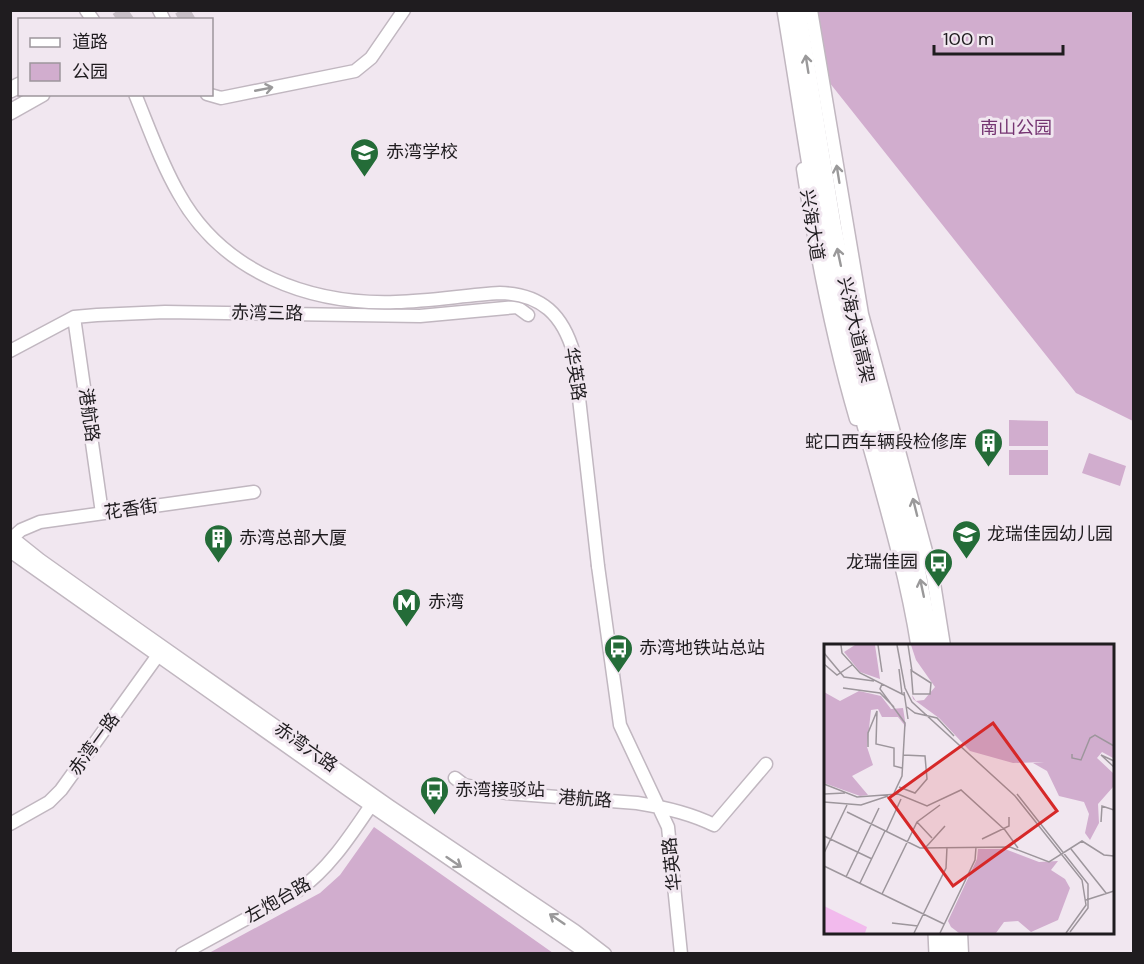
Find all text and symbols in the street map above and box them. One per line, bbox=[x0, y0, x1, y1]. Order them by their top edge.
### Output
legend bbox=[18, 18, 213, 96]
scale bar bbox=[934, 18, 1063, 56]
text: 100 m bbox=[943, 27, 994, 51]
text: 道路 bbox=[72, 30, 108, 54]
one-way arrow bbox=[802, 55, 813, 75]
text: 公园 bbox=[72, 60, 108, 84]
one-way arrow bbox=[253, 83, 273, 94]
park label: 南山公园 bbox=[980, 116, 1052, 140]
school or university icon: 赤湾学校 bbox=[349, 136, 381, 178]
place label: 赤湾学校 bbox=[386, 140, 458, 164]
one-way arrow bbox=[832, 164, 843, 184]
street label: 兴海大道 bbox=[795, 188, 829, 262]
one-way arrow bbox=[833, 247, 845, 266]
street label: 兴海大道高架 bbox=[832, 275, 880, 385]
street label: 赤湾三路 bbox=[231, 300, 303, 326]
street label: 华英路 bbox=[559, 345, 591, 403]
street label: 港航路 bbox=[73, 387, 105, 443]
building icon: 蛇口西车辆段检修库 bbox=[972, 426, 1004, 468]
place label: 蛇口西车辆段检修库 bbox=[805, 430, 967, 454]
street label: 花香街 bbox=[103, 493, 159, 525]
one-way arrow bbox=[909, 497, 920, 516]
school or university icon: 龙瑞佳园幼儿园 bbox=[950, 518, 982, 560]
building icon: 赤湾总部大厦 bbox=[202, 522, 234, 564]
place label: 龙瑞佳园幼儿园 bbox=[987, 522, 1113, 546]
place label: 赤湾总部大厦 bbox=[239, 526, 347, 550]
bus stop icon: 龙瑞佳园 bbox=[923, 546, 955, 588]
place label: 龙瑞佳园 bbox=[846, 550, 918, 574]
one-way arrow bbox=[916, 579, 927, 599]
metro station icon: 赤湾 bbox=[391, 586, 423, 628]
place label: 赤湾 bbox=[428, 590, 464, 614]
bus stop icon: 赤湾地铁站总站 bbox=[602, 632, 634, 674]
place label: 赤湾地铁站总站 bbox=[639, 636, 765, 660]
inset map bbox=[824, 644, 1114, 934]
street label: 赤湾一路 bbox=[63, 708, 125, 780]
street label: 赤湾六路 bbox=[270, 717, 342, 777]
bus stop icon: 赤湾接驳站 bbox=[418, 774, 450, 816]
place label: 赤湾接驳站 bbox=[455, 778, 545, 802]
street label: 港航路 bbox=[557, 785, 613, 813]
street label: 华英路 bbox=[657, 836, 687, 892]
one-way arrow bbox=[445, 856, 462, 868]
street label: 左炮台路 bbox=[241, 872, 315, 928]
one-way arrow bbox=[550, 913, 566, 925]

